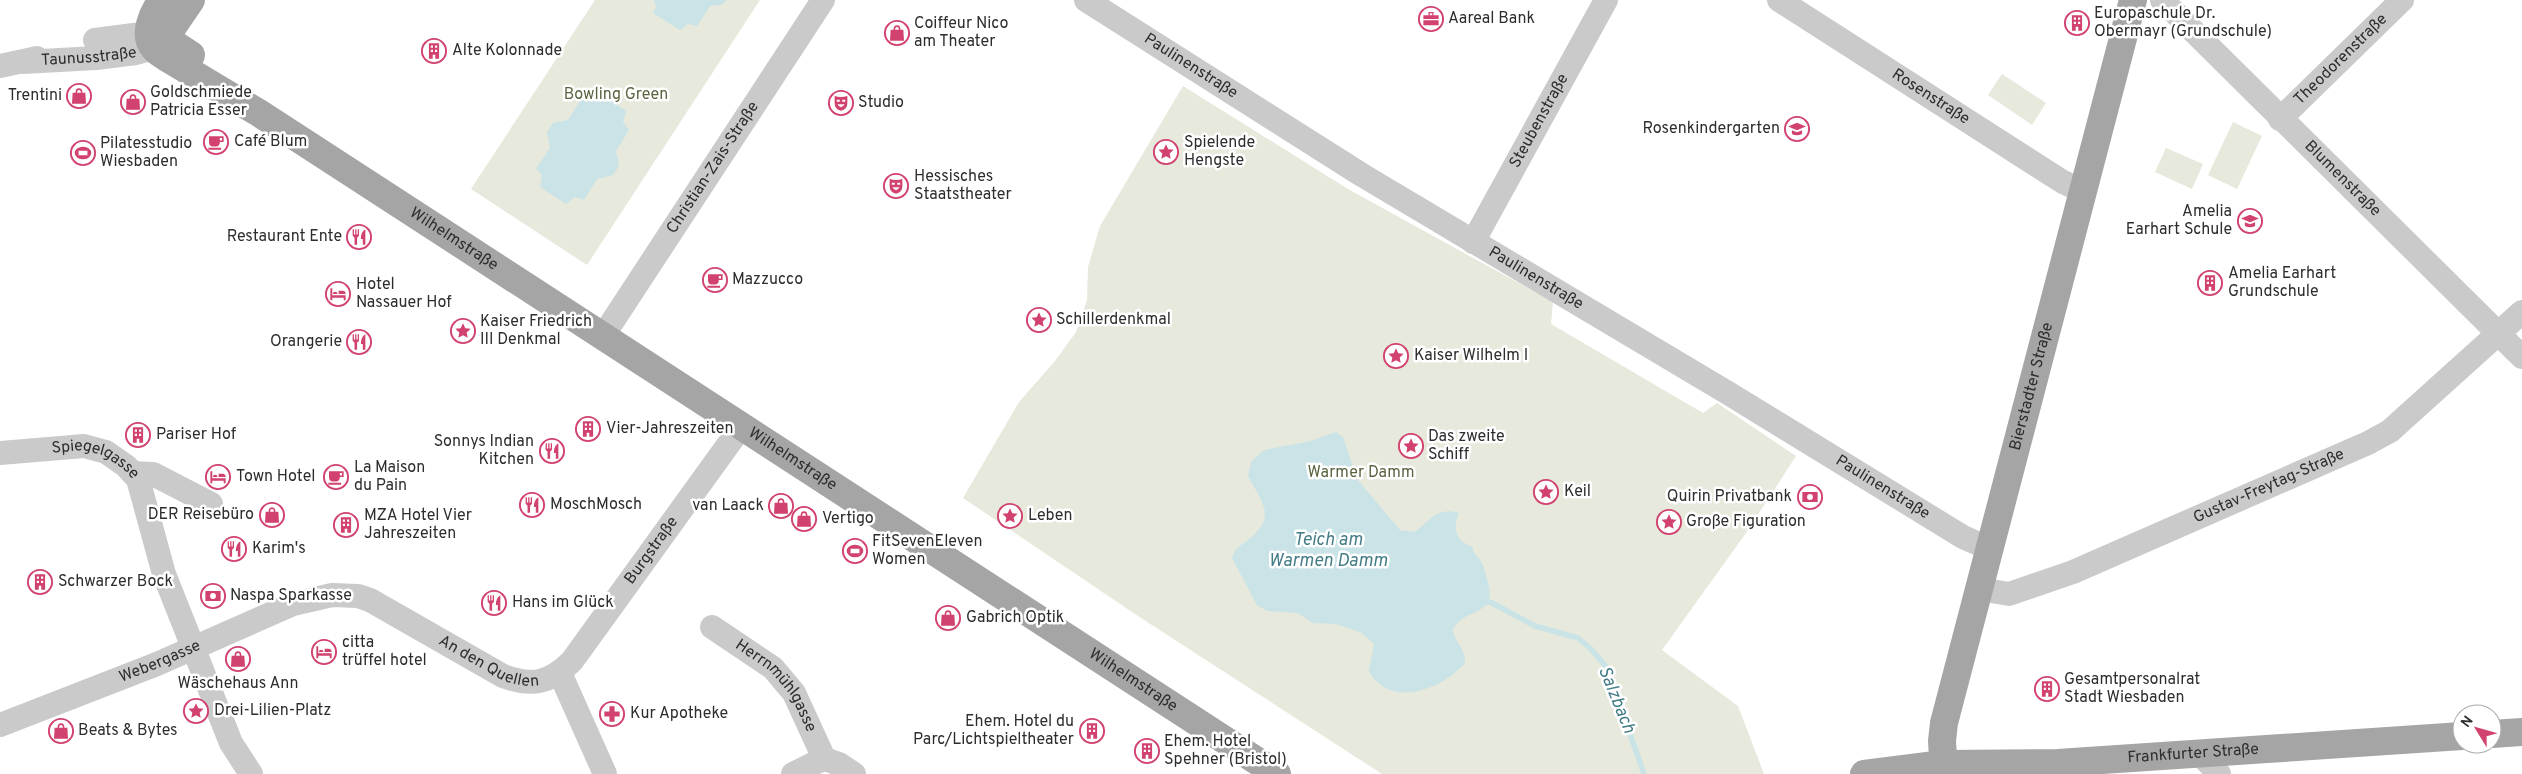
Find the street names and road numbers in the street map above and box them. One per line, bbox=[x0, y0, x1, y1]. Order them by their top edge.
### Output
street label: Theodorenstraße bbox=[2290, 10, 2392, 110]
street label: Paulinenstraße bbox=[1140, 29, 1241, 104]
street label: Taunusstraße bbox=[40, 43, 138, 71]
street label: Rosenstraße bbox=[1888, 65, 1973, 129]
street label: Steubenstraße bbox=[1506, 70, 1573, 172]
street label: Christian-Zais-Straße bbox=[663, 98, 764, 238]
street label: Blumenstraße bbox=[2300, 137, 2385, 221]
street label: Wilhelmstraße bbox=[405, 203, 502, 276]
street label: Paulinenstraße bbox=[1485, 242, 1587, 314]
street label: Bierstadter Straße bbox=[2006, 320, 2058, 453]
street label: Wilhelmstraße bbox=[744, 423, 841, 496]
street label: Spiegelgasse bbox=[51, 436, 143, 484]
street label: Gustav-Freytag-Straße bbox=[2190, 444, 2348, 528]
street label: Paulinenstraße bbox=[1832, 451, 1933, 524]
street label: Burgstraße bbox=[620, 513, 683, 589]
street label: An den Quellen bbox=[435, 631, 540, 692]
street label: Herrnmühlgasse bbox=[731, 635, 821, 735]
street label: Webergasse bbox=[116, 636, 204, 688]
street label: Wilhelmstraße bbox=[1085, 644, 1181, 717]
street label: Frankfurter Straße bbox=[2127, 740, 2259, 768]

